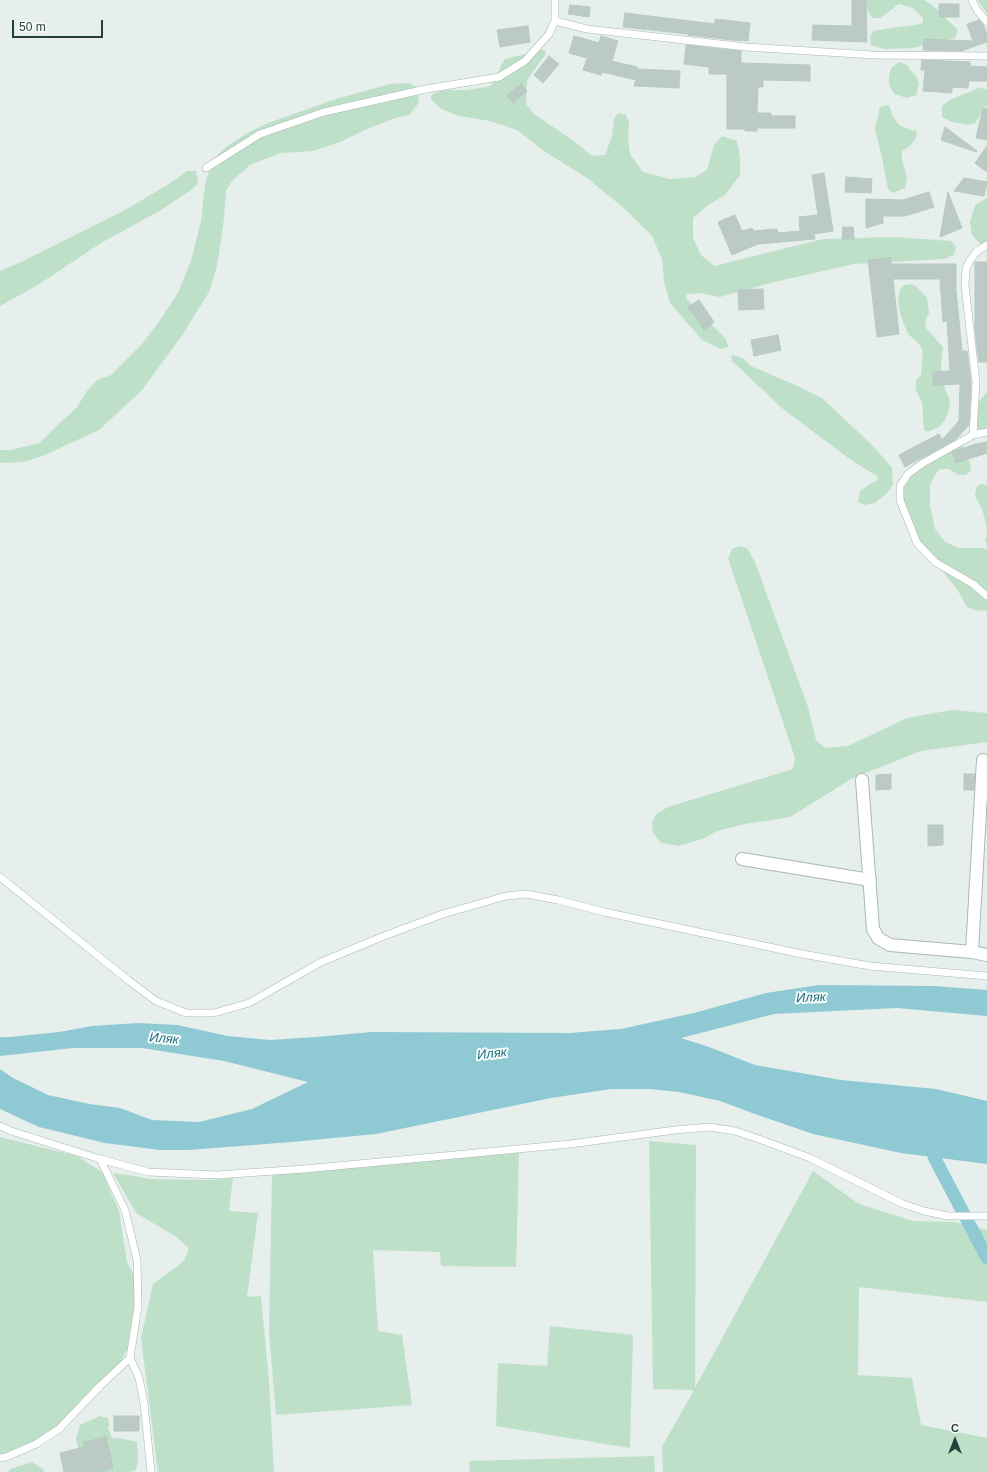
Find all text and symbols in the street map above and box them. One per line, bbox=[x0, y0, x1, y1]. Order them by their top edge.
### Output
scale bar bbox=[14, 12, 105, 38]
text: 50 m bbox=[19, 20, 46, 34]
water label: Иляк bbox=[796, 990, 826, 1006]
water label: Иляк bbox=[149, 1030, 179, 1048]
water label: Иляк bbox=[476, 1045, 508, 1063]
north arrow bbox=[935, 1420, 975, 1460]
text: С bbox=[951, 1422, 959, 1434]

